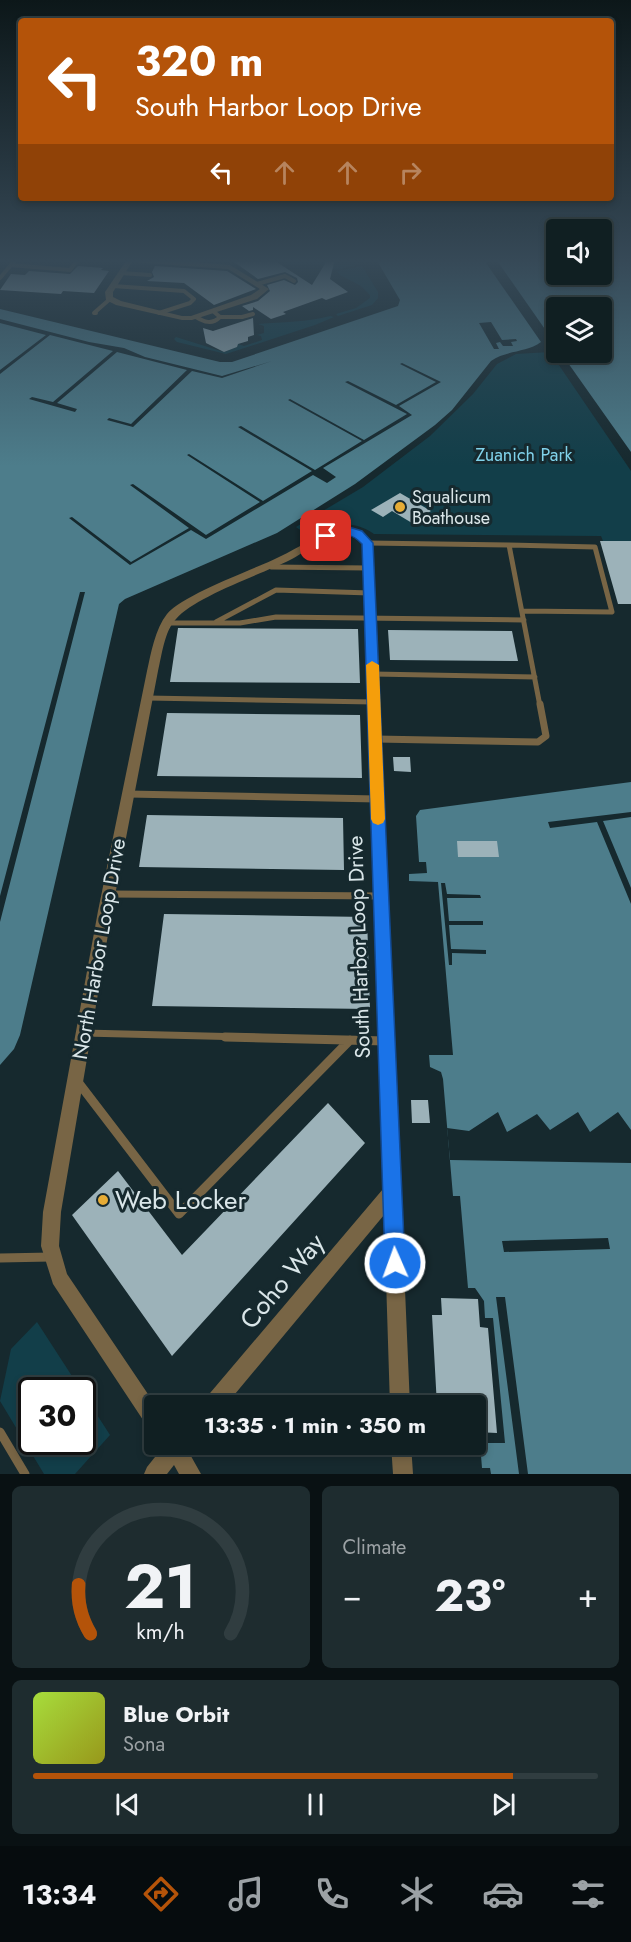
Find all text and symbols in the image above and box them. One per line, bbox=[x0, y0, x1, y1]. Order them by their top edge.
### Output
text: 320 m bbox=[135, 31, 263, 92]
icon: left bbox=[36, 42, 114, 120]
text: South Harbor Loop Drive bbox=[135, 87, 422, 126]
icon: left bbox=[205, 156, 238, 189]
icon: ahead bbox=[268, 156, 301, 189]
icon: ahead bbox=[331, 156, 364, 189]
icon: right bbox=[394, 156, 427, 189]
map controls bbox=[546, 219, 612, 363]
button: sound bbox=[546, 219, 612, 285]
button: layers bbox=[546, 297, 612, 363]
park label: Zuanich Park bbox=[475, 442, 573, 468]
place label: Squalicum Boathouse bbox=[412, 484, 491, 531]
marker: Squalicum Boathouse bbox=[393, 500, 407, 514]
pin bbox=[300, 510, 351, 561]
icon: arrive bbox=[309, 519, 342, 552]
street label: South Harbor Loop Drive bbox=[340, 835, 378, 1059]
street label: North Harbor Loop Drive bbox=[65, 836, 133, 1062]
place label: Web Locker bbox=[115, 1181, 246, 1219]
marker: Web Locker bbox=[96, 1193, 110, 1207]
street label: Coho Way bbox=[231, 1224, 334, 1337]
position arrow bbox=[363, 1231, 427, 1295]
speed limit sign: 30 bbox=[18, 1377, 96, 1455]
text: 13:35 · 1 min · 350 m bbox=[204, 1409, 426, 1441]
text: Climate bbox=[343, 1533, 406, 1562]
text: 21 bbox=[124, 1541, 197, 1631]
text: 23° bbox=[434, 1563, 505, 1628]
text: − bbox=[343, 1572, 362, 1619]
text: + bbox=[578, 1572, 598, 1619]
text: km/h bbox=[137, 1616, 185, 1647]
text: Blue Orbit bbox=[123, 1698, 229, 1730]
text: Sona bbox=[123, 1730, 165, 1759]
icon: previous bbox=[111, 1788, 144, 1821]
icon: pause bbox=[299, 1788, 332, 1821]
icon: next bbox=[487, 1788, 520, 1821]
icon: directions bbox=[140, 1873, 182, 1915]
icon: music bbox=[225, 1873, 267, 1915]
icon: phone bbox=[311, 1873, 353, 1915]
icon: climate bbox=[396, 1873, 438, 1915]
icon: car bbox=[482, 1873, 524, 1915]
icon: filters bbox=[567, 1873, 609, 1915]
text: 13:34 bbox=[22, 1875, 97, 1914]

